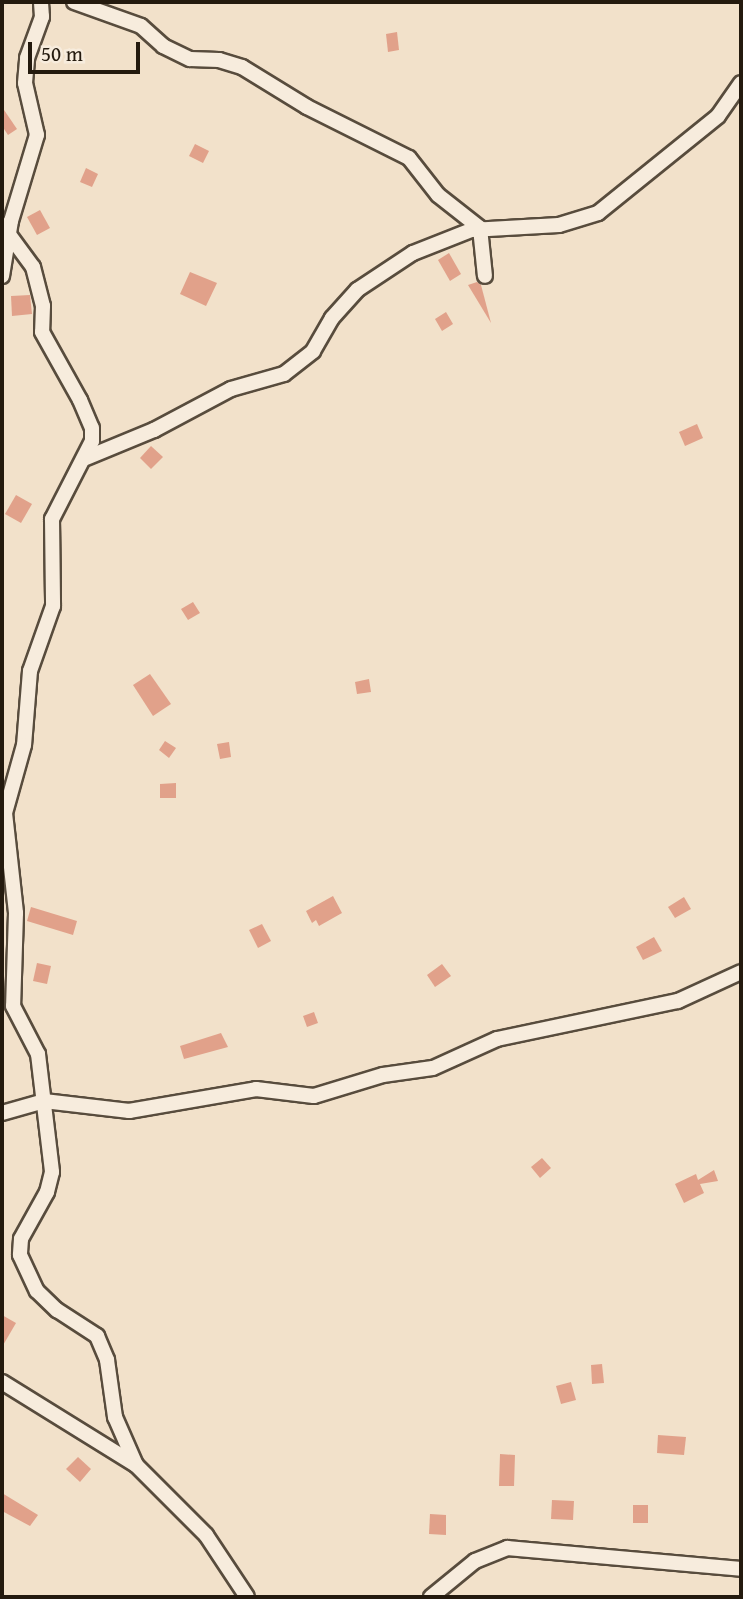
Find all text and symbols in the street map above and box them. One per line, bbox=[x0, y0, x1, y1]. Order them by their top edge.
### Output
scale bar bbox=[32, 28, 144, 72]
text: 50 m bbox=[41, 38, 83, 69]

